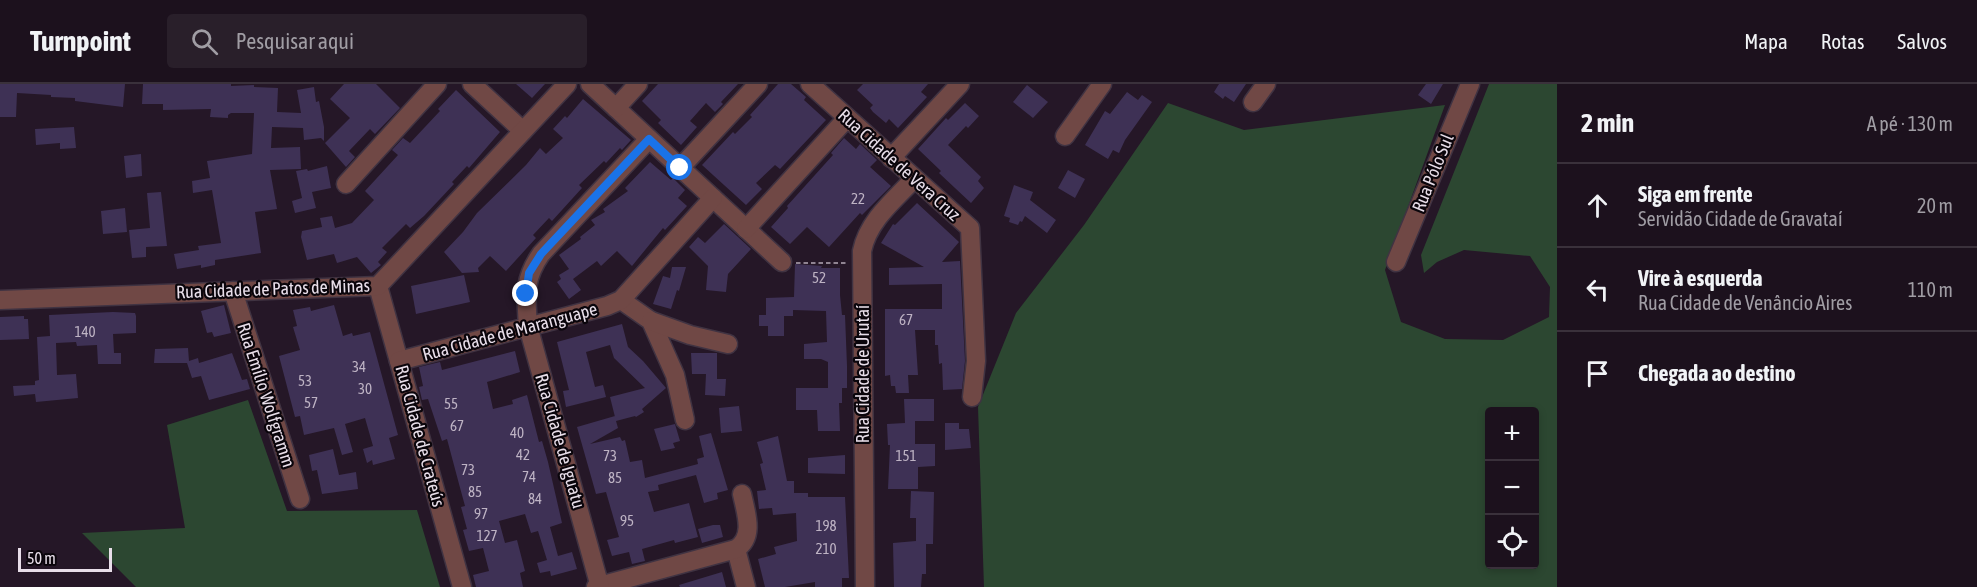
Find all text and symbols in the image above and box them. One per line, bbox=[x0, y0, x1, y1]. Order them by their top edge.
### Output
search box bbox=[167, 14, 587, 68]
text: Turnpoint bbox=[30, 25, 131, 57]
icon: search bbox=[188, 25, 221, 58]
text: Pesquisar aqui bbox=[236, 28, 354, 54]
text: Mapa bbox=[1744, 29, 1788, 53]
text: Rotas bbox=[1821, 29, 1864, 53]
text: Salvos bbox=[1897, 29, 1947, 53]
street label: Rua Cidade de Vera Cruz bbox=[834, 104, 965, 225]
text: 2 min bbox=[1581, 108, 1634, 138]
text: A pé · 130 m bbox=[1867, 112, 1953, 135]
street label: Rua Pólo Sul bbox=[1407, 131, 1458, 215]
route start bbox=[666, 154, 692, 180]
text: Siga em frente bbox=[1638, 181, 1753, 207]
icon: ahead bbox=[1581, 189, 1614, 222]
house number: 22 bbox=[851, 190, 865, 207]
text: 20 m bbox=[1917, 194, 1953, 217]
text: Servidão Cidade de Gravataí bbox=[1638, 207, 1843, 230]
text: Vire à esquerda bbox=[1638, 265, 1763, 291]
house number: 52 bbox=[812, 269, 826, 286]
icon: left bbox=[1581, 273, 1614, 306]
street label: Rua Cidade de Patos de Minas bbox=[176, 275, 370, 302]
text: 110 m bbox=[1908, 278, 1953, 301]
route end bbox=[512, 280, 538, 306]
text: Rua Cidade de Venâncio Aires bbox=[1638, 291, 1852, 314]
street label: Rua Cidade de Maranguape bbox=[420, 298, 600, 365]
street label: Rua Cidade de Urutaí bbox=[852, 305, 873, 443]
house number: 67 bbox=[899, 311, 913, 328]
street label: Rua Emílio Wolfgramm bbox=[233, 320, 300, 470]
house number: 140 bbox=[74, 323, 96, 340]
icon: arrive bbox=[1581, 357, 1614, 390]
house number: 34 bbox=[352, 358, 366, 375]
text: Chegada ao destino bbox=[1638, 360, 1796, 386]
street label: Rua Cidade de Crateús bbox=[391, 363, 449, 509]
street label: Rua Cidade de Iguatu bbox=[531, 371, 590, 511]
house number: 53 bbox=[298, 372, 312, 389]
house number: 30 bbox=[358, 380, 372, 397]
house number: 57 bbox=[304, 394, 318, 411]
house number: 55 bbox=[444, 395, 458, 412]
map controls bbox=[1485, 407, 1539, 569]
button: + bbox=[1485, 407, 1539, 461]
house number: 67 bbox=[450, 417, 464, 434]
house number: 40 bbox=[510, 424, 524, 441]
house number: 42 bbox=[516, 446, 530, 463]
house number: 73 bbox=[603, 447, 617, 464]
house number: 151 bbox=[895, 447, 917, 464]
house number: 73 bbox=[461, 461, 475, 478]
button: − bbox=[1485, 461, 1539, 515]
house number: 74 bbox=[522, 468, 536, 485]
house number: 85 bbox=[608, 469, 622, 486]
house number: 85 bbox=[468, 483, 482, 500]
house number: 84 bbox=[528, 490, 542, 507]
house number: 97 bbox=[474, 505, 488, 522]
house number: 95 bbox=[620, 512, 634, 529]
button: locate bbox=[1485, 515, 1539, 569]
house number: 198 bbox=[815, 517, 837, 534]
house number: 127 bbox=[476, 527, 498, 544]
house number: 210 bbox=[815, 540, 837, 557]
scale bar bbox=[18, 545, 112, 572]
text: 50 m bbox=[27, 549, 56, 567]

